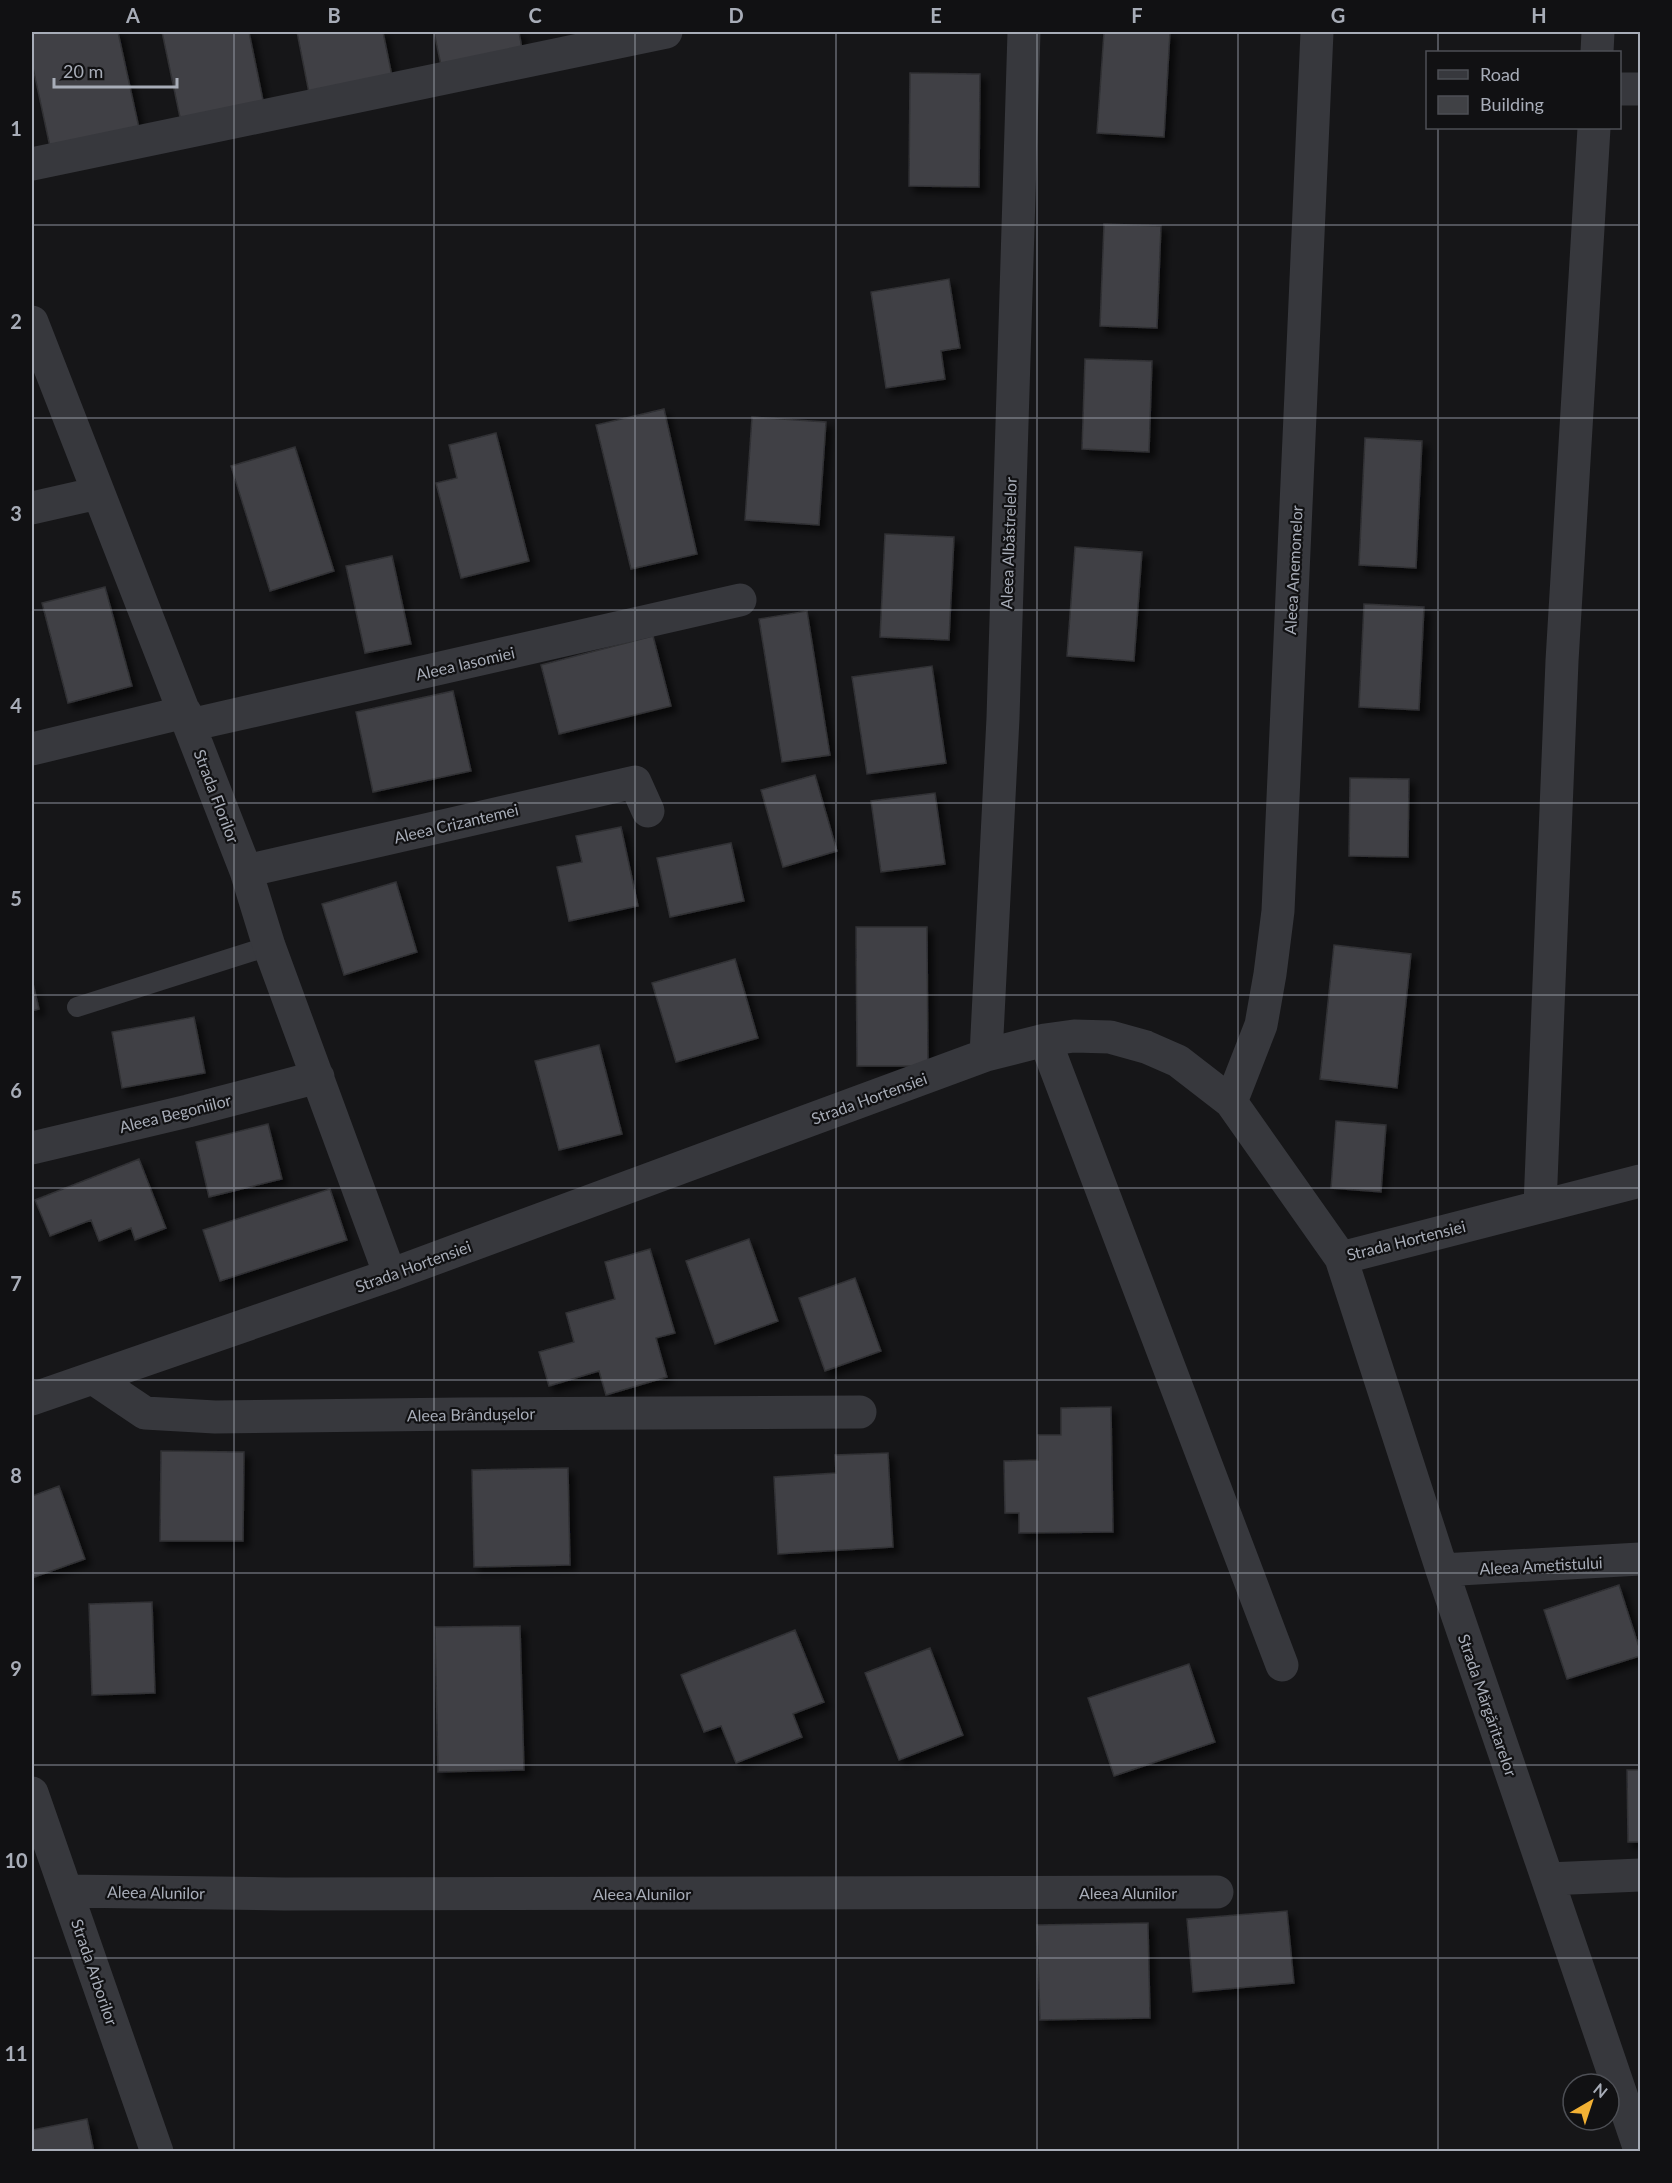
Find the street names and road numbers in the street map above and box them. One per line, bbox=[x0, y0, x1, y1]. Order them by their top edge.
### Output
street label: Aleea Albăstrelelor bbox=[996, 477, 1020, 609]
street label: Aleea Anemonelor bbox=[1280, 505, 1306, 635]
street label: Aleea Iasomiei bbox=[414, 642, 516, 684]
street label: Strada Florilor bbox=[190, 746, 244, 846]
street label: Aleea Crizantemei bbox=[392, 799, 520, 847]
street label: Strada Hortensiei bbox=[809, 1068, 929, 1128]
street label: Aleea Begoniilor bbox=[117, 1090, 233, 1136]
street label: Strada Hortensiei bbox=[1345, 1216, 1467, 1264]
street label: Strada Hortensiei bbox=[353, 1236, 473, 1296]
street label: Aleea Brândușelor bbox=[407, 1403, 535, 1425]
street label: Aleea Ametistului bbox=[1479, 1552, 1603, 1578]
street label: Strada Mărgăritarelor bbox=[1455, 1631, 1521, 1779]
street label: Aleea Alunilor bbox=[107, 1882, 205, 1902]
street label: Aleea Alunilor bbox=[1079, 1883, 1177, 1902]
street label: Aleea Alunilor bbox=[593, 1884, 691, 1903]
street label: Strada Arborilor bbox=[68, 1916, 122, 2028]

